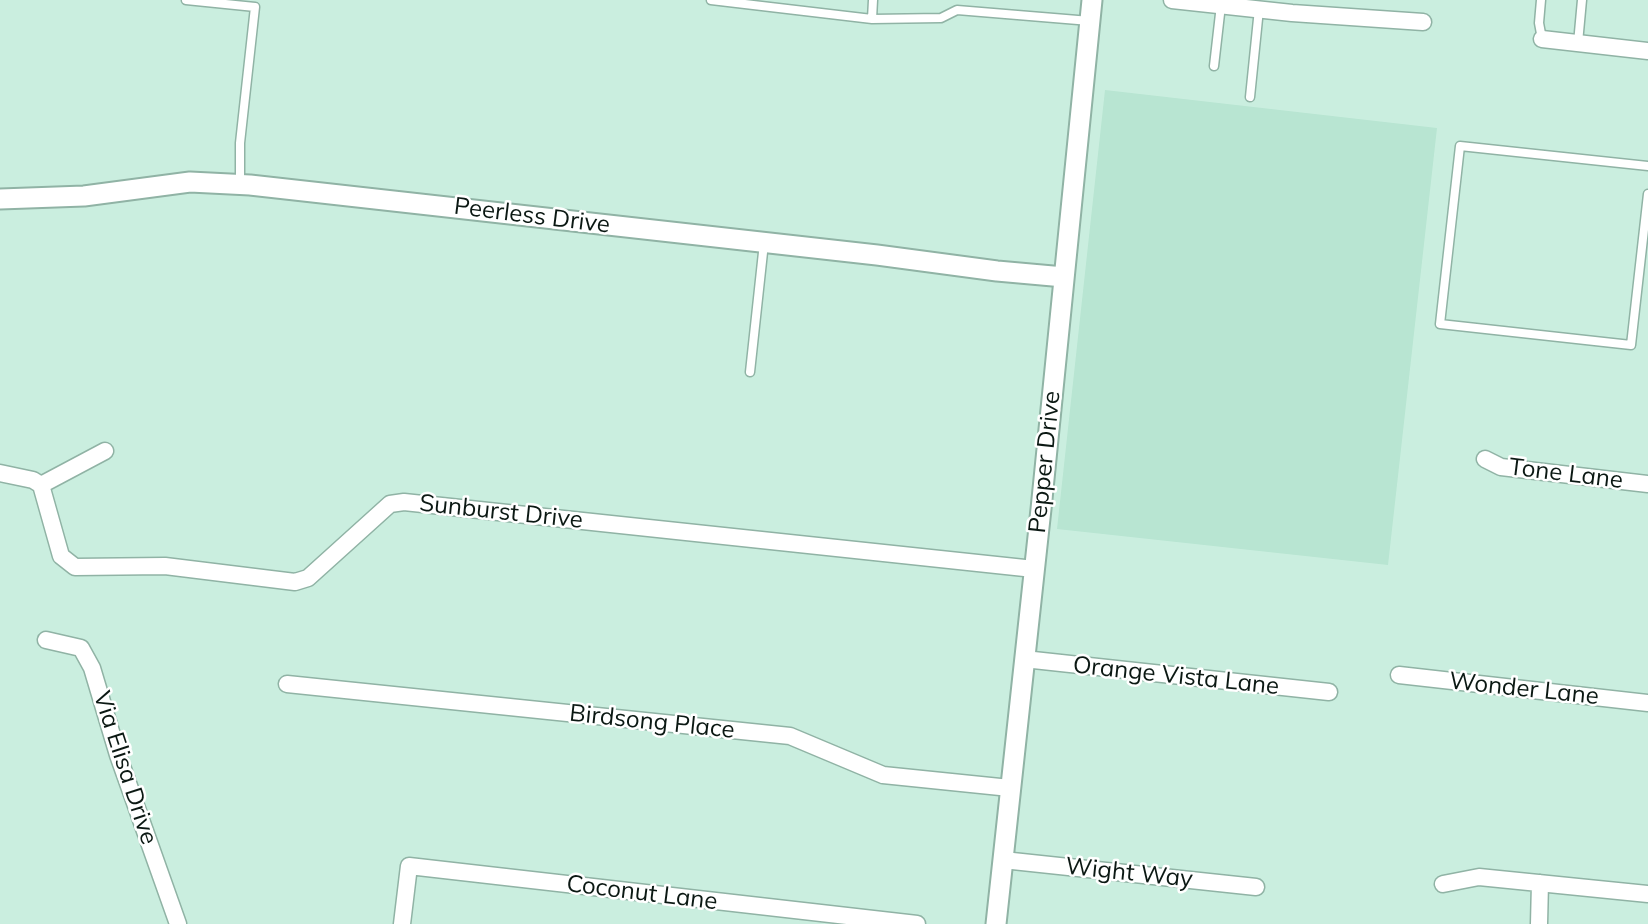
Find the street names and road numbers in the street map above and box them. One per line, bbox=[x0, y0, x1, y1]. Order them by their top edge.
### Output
street label: Peerless Drive bbox=[452, 192, 612, 240]
street label: Pepper Drive bbox=[1023, 389, 1067, 535]
street label: Tone Lane bbox=[1507, 453, 1625, 495]
street label: Sunburst Drive bbox=[418, 489, 584, 535]
street label: Orange Vista Lane bbox=[1071, 651, 1281, 701]
street label: Wonder Lane bbox=[1448, 667, 1600, 711]
street label: Via Elisa Drive bbox=[87, 688, 163, 848]
street label: Birdsong Place bbox=[568, 699, 736, 745]
street label: Wight Way bbox=[1064, 852, 1194, 894]
street label: Coconut Lane bbox=[565, 869, 719, 917]

